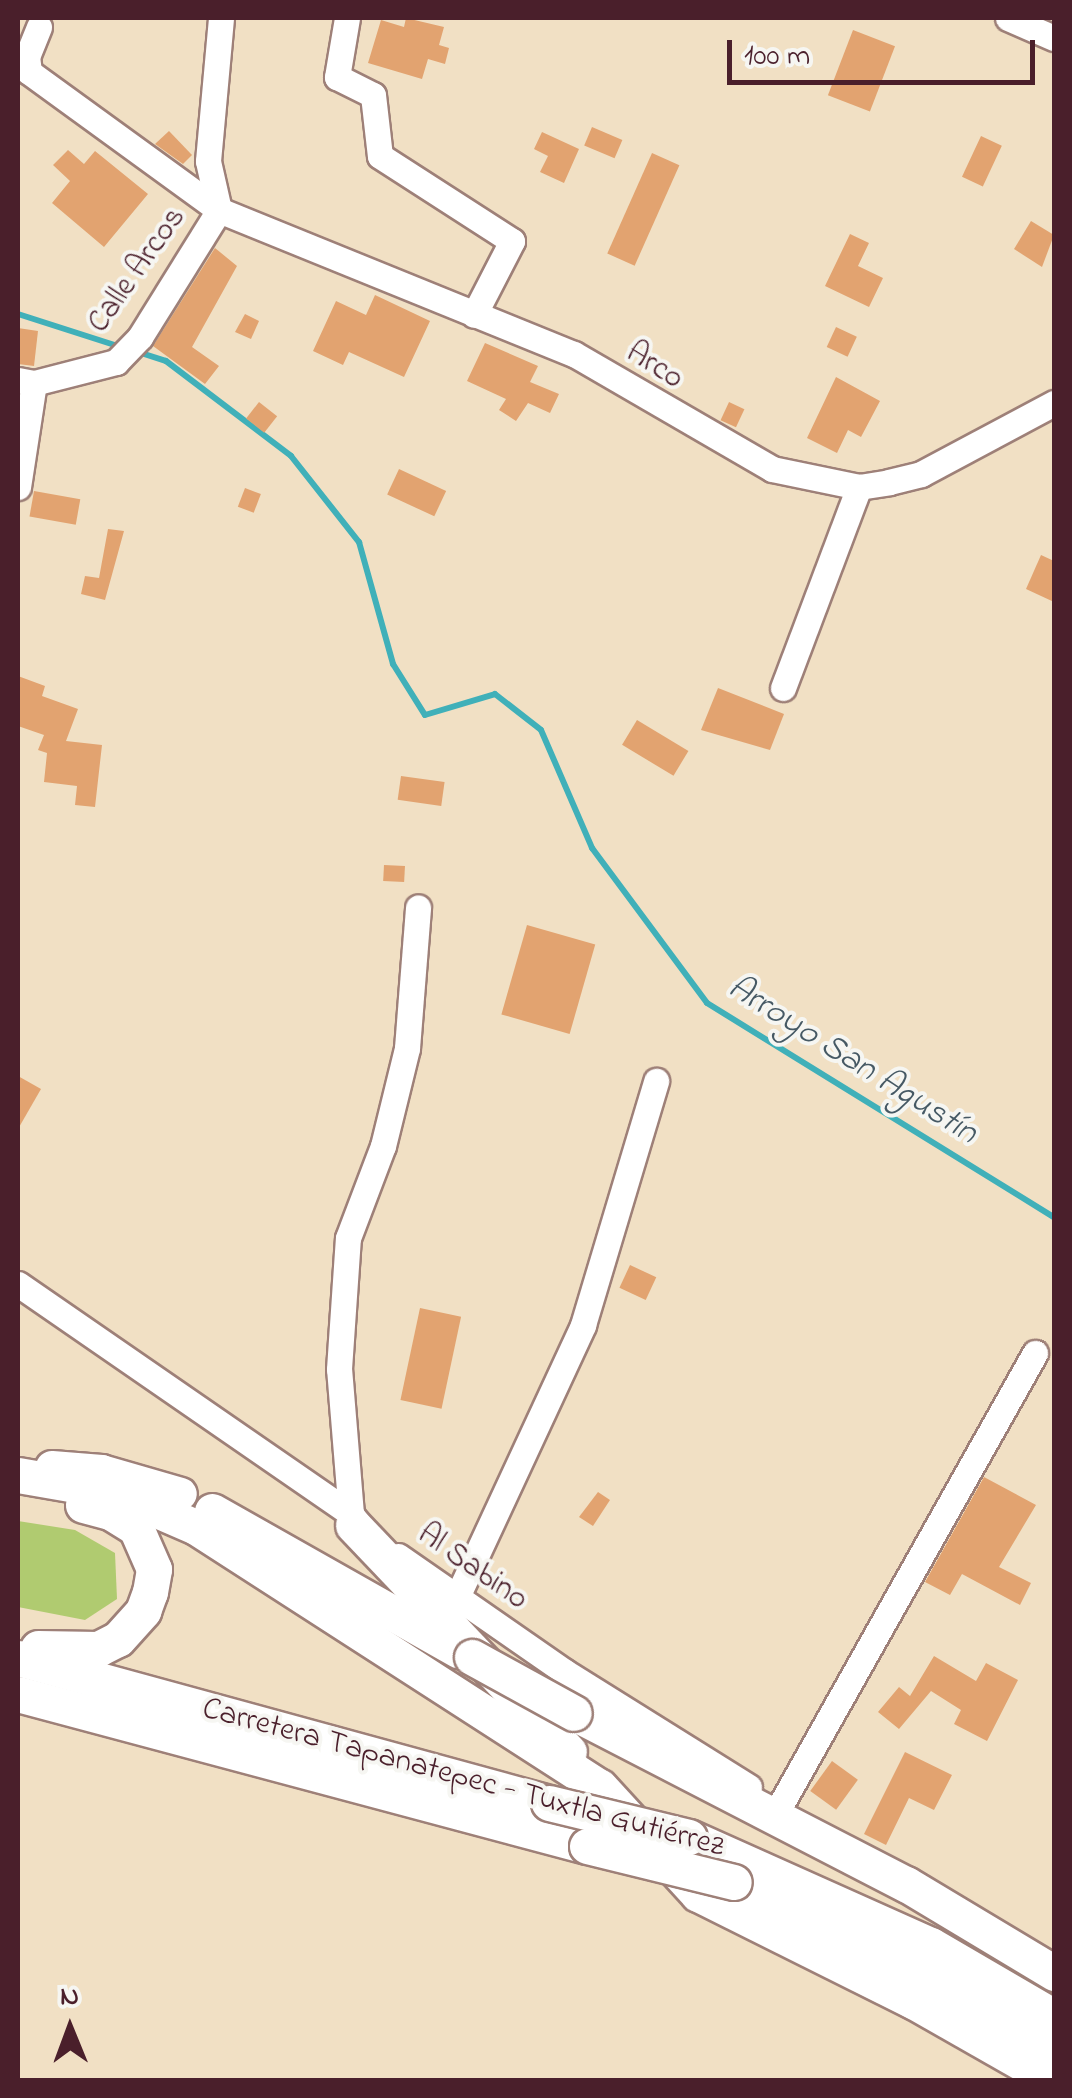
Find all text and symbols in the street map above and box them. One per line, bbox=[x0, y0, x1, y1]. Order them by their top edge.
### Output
scale bar bbox=[732, 20, 1040, 82]
text: 100 m bbox=[744, 35, 810, 79]
street label: Calle Arcos bbox=[81, 201, 195, 341]
street label: Arco bbox=[618, 335, 690, 399]
water label: Arroyo San Agustín bbox=[719, 967, 985, 1155]
street label: Al Sabino bbox=[409, 1516, 535, 1620]
street label: Carretera Tapanatepec - Tuxtla Gutiérrez bbox=[198, 1691, 728, 1867]
text: N bbox=[60, 1977, 79, 2018]
north arrow bbox=[20, 1978, 120, 2078]

